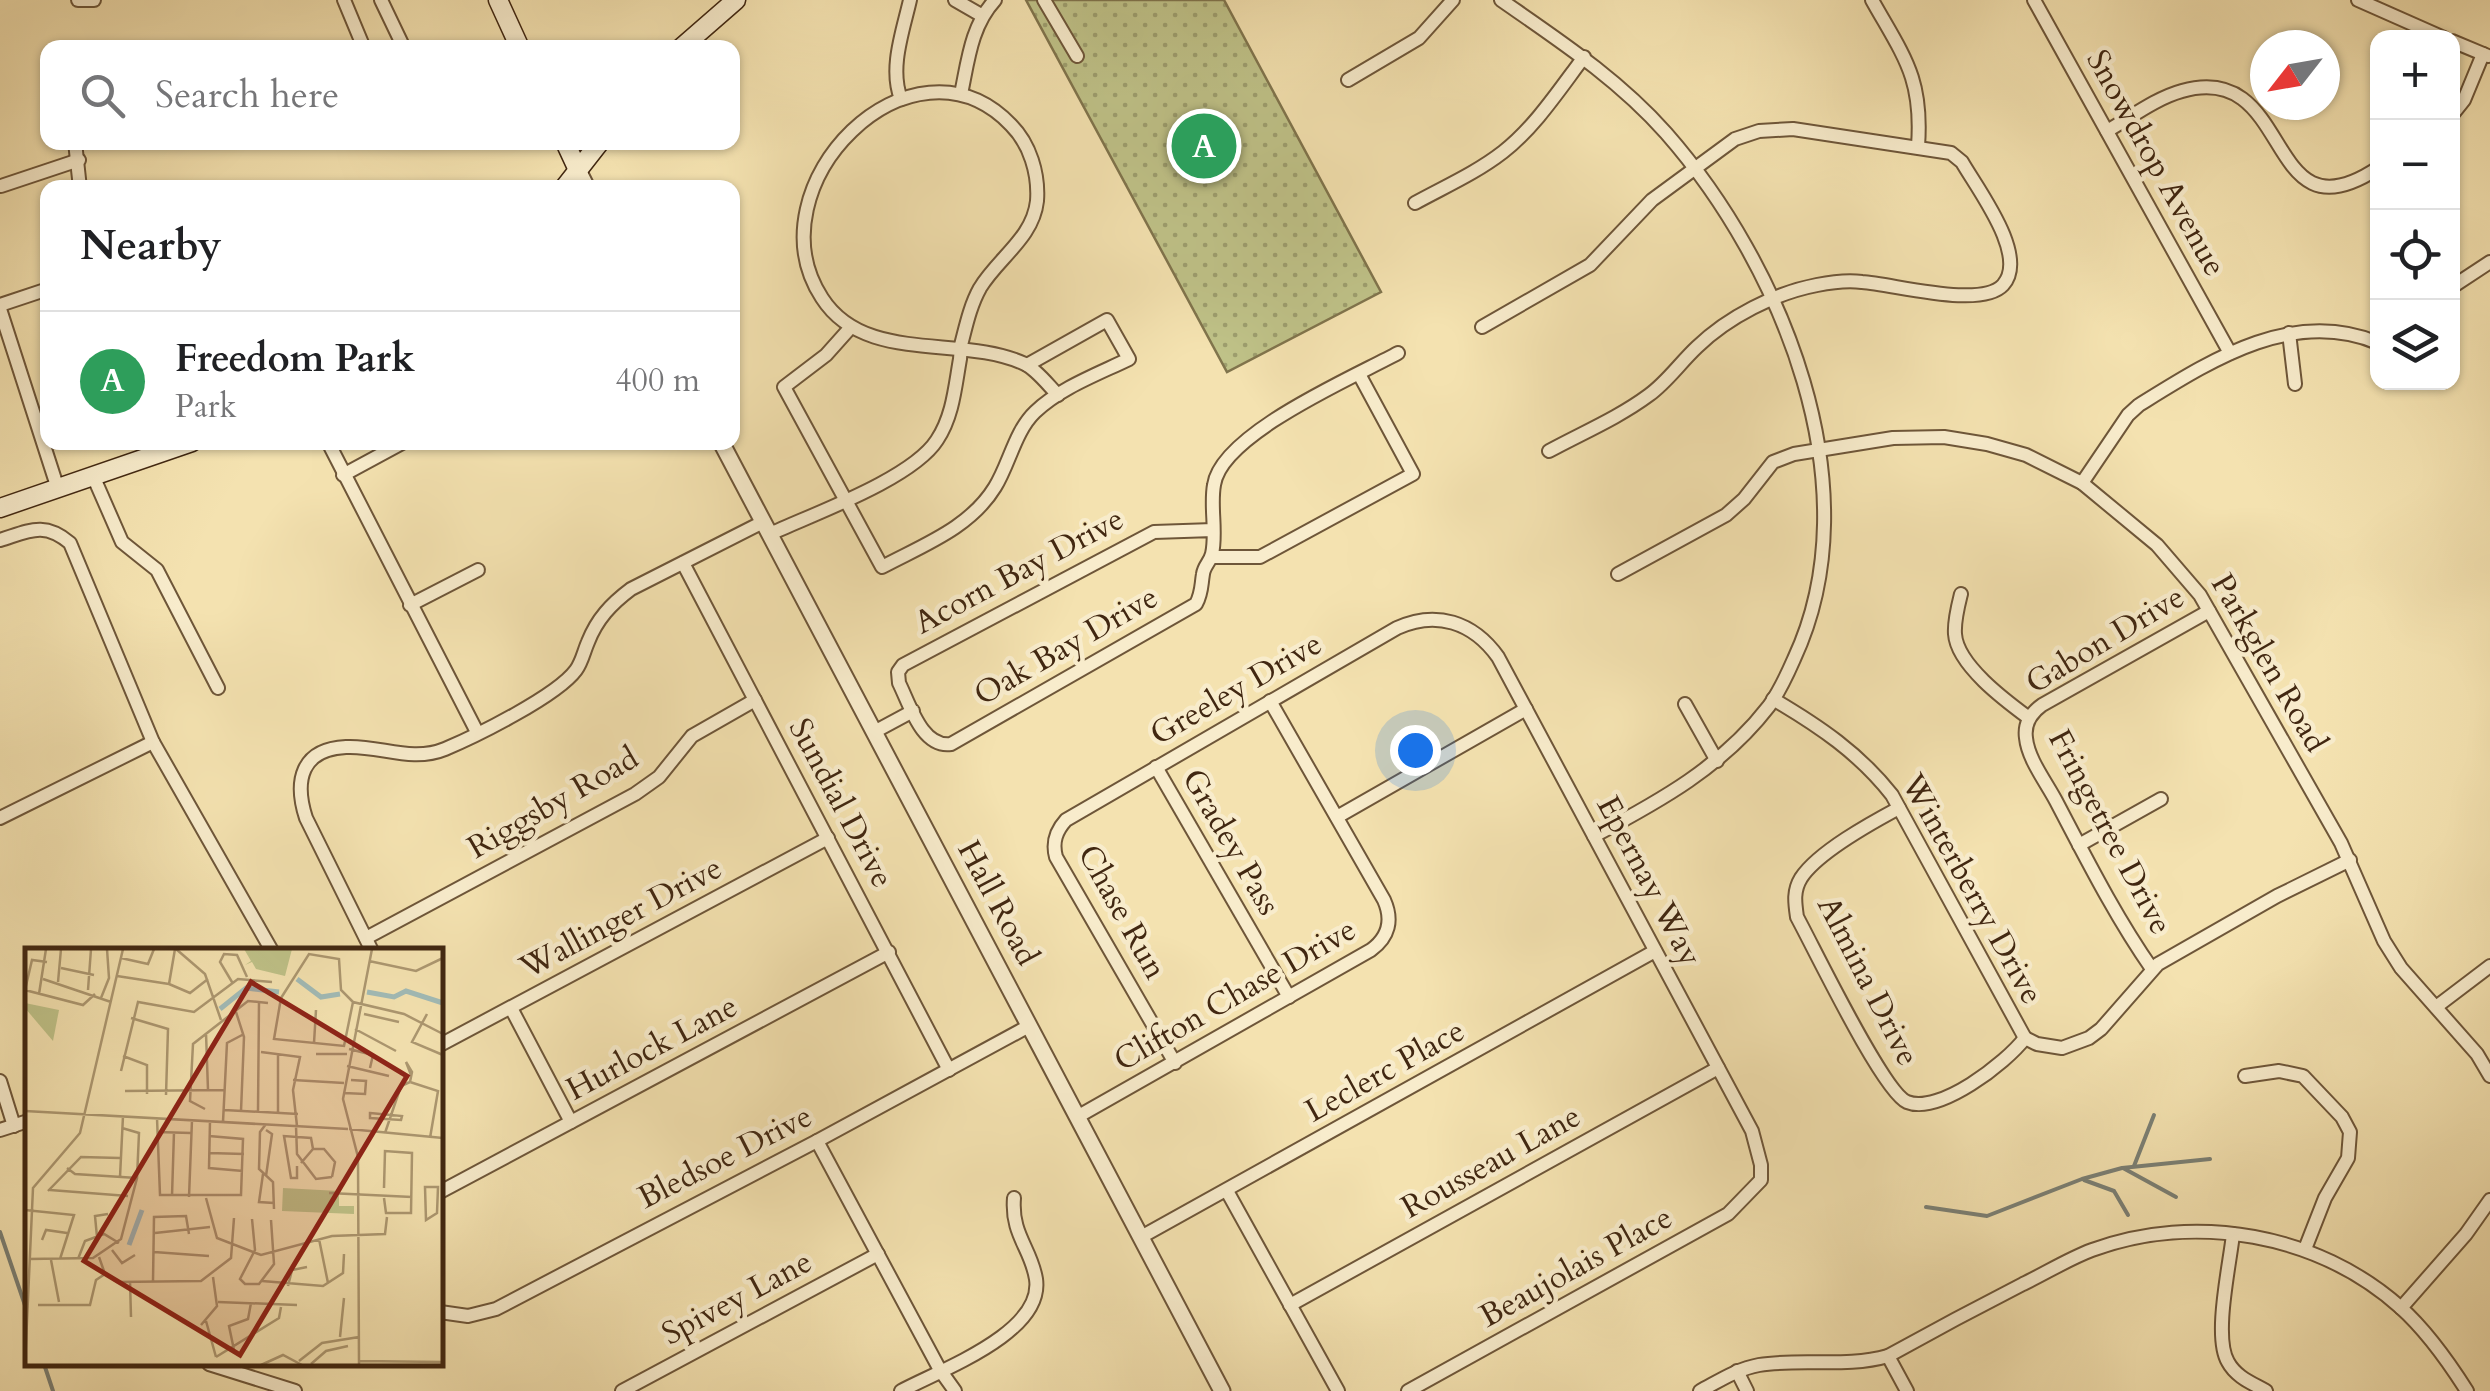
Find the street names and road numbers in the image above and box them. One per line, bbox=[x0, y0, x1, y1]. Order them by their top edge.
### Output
street label: Snowdrop Avenue bbox=[2076, 42, 2236, 284]
street label: Acorn Bay Drive bbox=[906, 497, 1132, 645]
street label: Parkglen Road bbox=[2200, 566, 2338, 760]
street label: Gabon Drive bbox=[2017, 575, 2193, 705]
street label: Oak Bay Drive bbox=[966, 576, 1166, 716]
street label: Greeley Drive bbox=[1142, 622, 1330, 756]
street label: Sundial Drive bbox=[778, 711, 904, 895]
street label: Fringetree Drive bbox=[2037, 722, 2183, 942]
street label: Riggsby Road bbox=[459, 736, 647, 870]
street label: Gradey Pass bbox=[1171, 761, 1291, 923]
street label: Winterberry Drive bbox=[1890, 765, 2053, 1012]
street label: Epernay Way bbox=[1586, 788, 1712, 974]
street label: Hall Road bbox=[947, 833, 1049, 973]
street label: Chase Run bbox=[1067, 837, 1177, 987]
street label: Wallinger Drive bbox=[511, 846, 730, 990]
street label: Almina Drive bbox=[1806, 889, 1930, 1073]
street label: Clifton Chase Drive bbox=[1106, 908, 1364, 1082]
street label: Hurlock Lane bbox=[559, 985, 745, 1111]
street label: Leclerc Place bbox=[1297, 1009, 1473, 1133]
street label: Bledsoe Drive bbox=[630, 1094, 820, 1220]
street label: Rousseau Lane bbox=[1393, 1095, 1589, 1229]
street label: Beaujolais Place bbox=[1472, 1196, 1680, 1338]
street label: Spivey Lane bbox=[654, 1240, 820, 1356]

